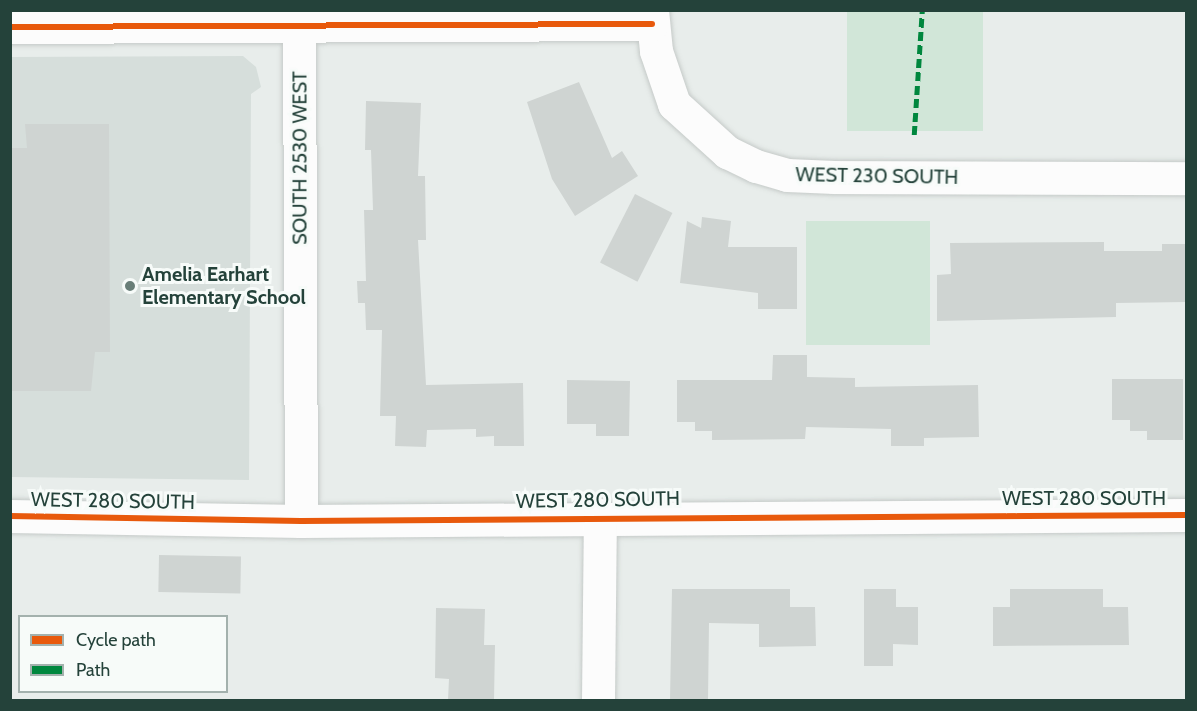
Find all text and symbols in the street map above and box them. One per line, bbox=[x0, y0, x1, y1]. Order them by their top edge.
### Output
street label: SOUTH 2530 WEST bbox=[288, 71, 312, 245]
street label: WEST 230 SOUTH bbox=[795, 163, 959, 189]
place label: Amelia Earhart Elementary School bbox=[142, 262, 306, 309]
marker: Amelia Earhart Elementary School bbox=[123, 279, 137, 293]
street label: WEST 280 SOUTH bbox=[1002, 486, 1166, 510]
street label: WEST 280 SOUTH bbox=[516, 487, 680, 513]
street label: WEST 280 SOUTH bbox=[31, 488, 195, 514]
legend bbox=[18, 615, 228, 693]
text: Cycle path bbox=[76, 629, 156, 651]
text: Path bbox=[76, 659, 110, 681]

